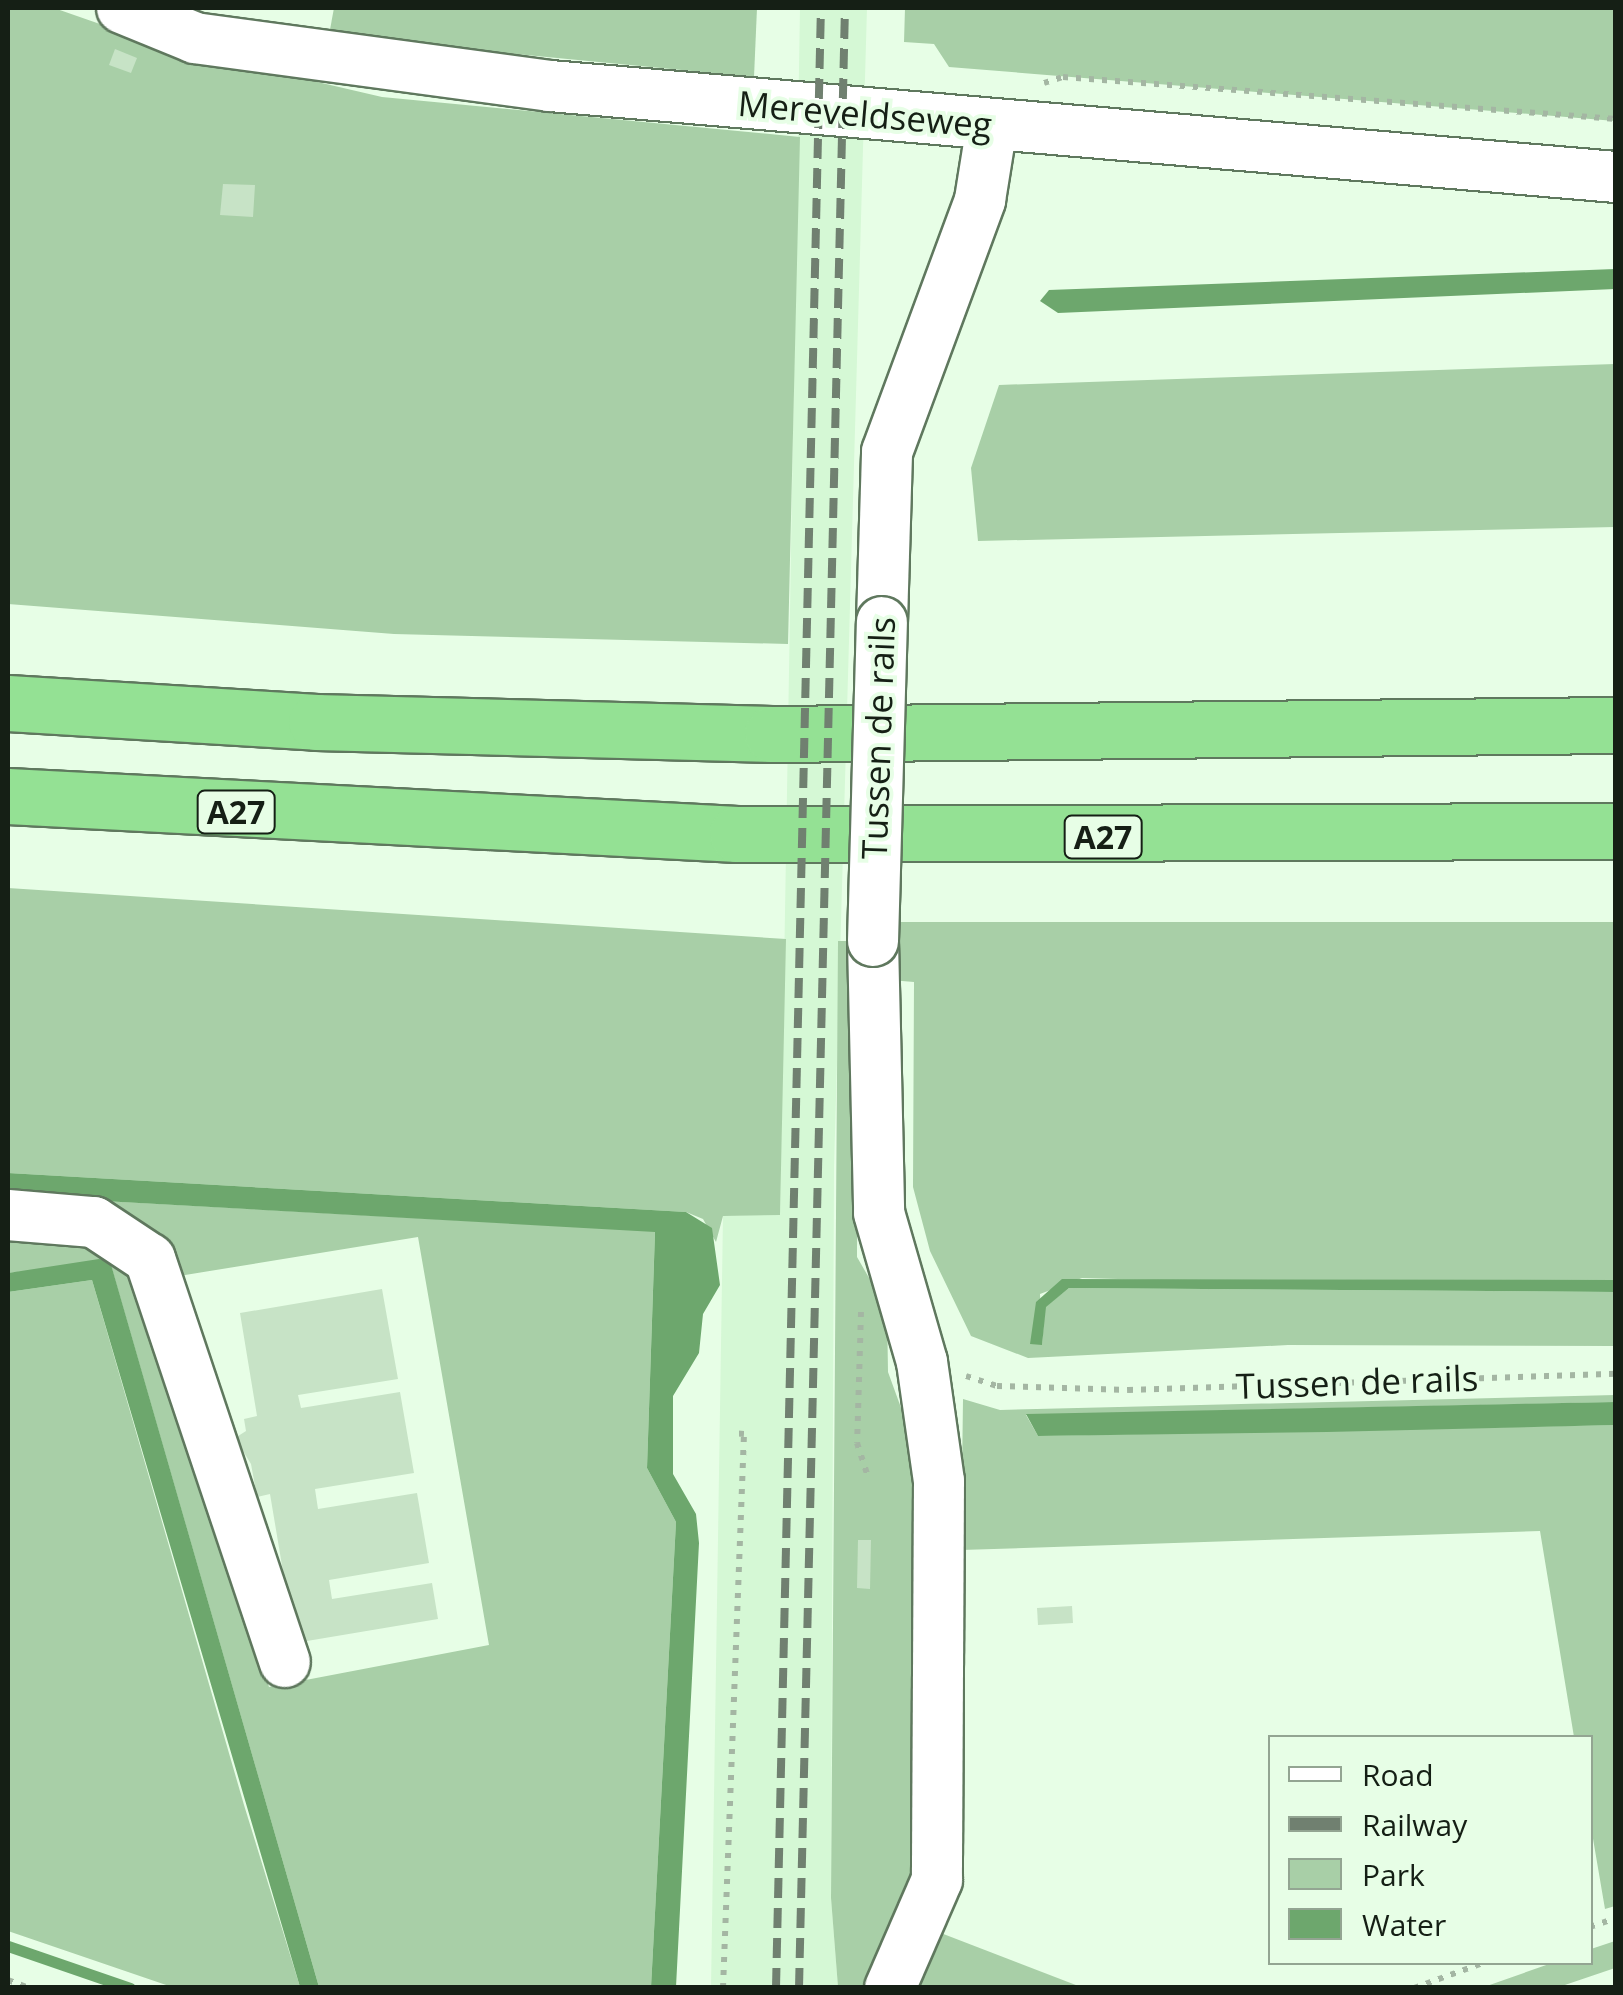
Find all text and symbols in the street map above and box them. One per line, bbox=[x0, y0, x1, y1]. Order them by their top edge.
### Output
street label: Mereveldseweg bbox=[736, 82, 994, 146]
street label: Tussen de rails bbox=[853, 616, 903, 860]
road number: A27 bbox=[196, 785, 276, 839]
road number: A27 bbox=[1063, 810, 1143, 864]
street label: Tussen de rails bbox=[1235, 1357, 1479, 1407]
legend bbox=[1268, 1735, 1593, 1965]
text: Road bbox=[1362, 1754, 1434, 1795]
text: Railway bbox=[1362, 1804, 1467, 1845]
text: Park bbox=[1362, 1854, 1425, 1895]
text: Water bbox=[1362, 1904, 1446, 1945]

